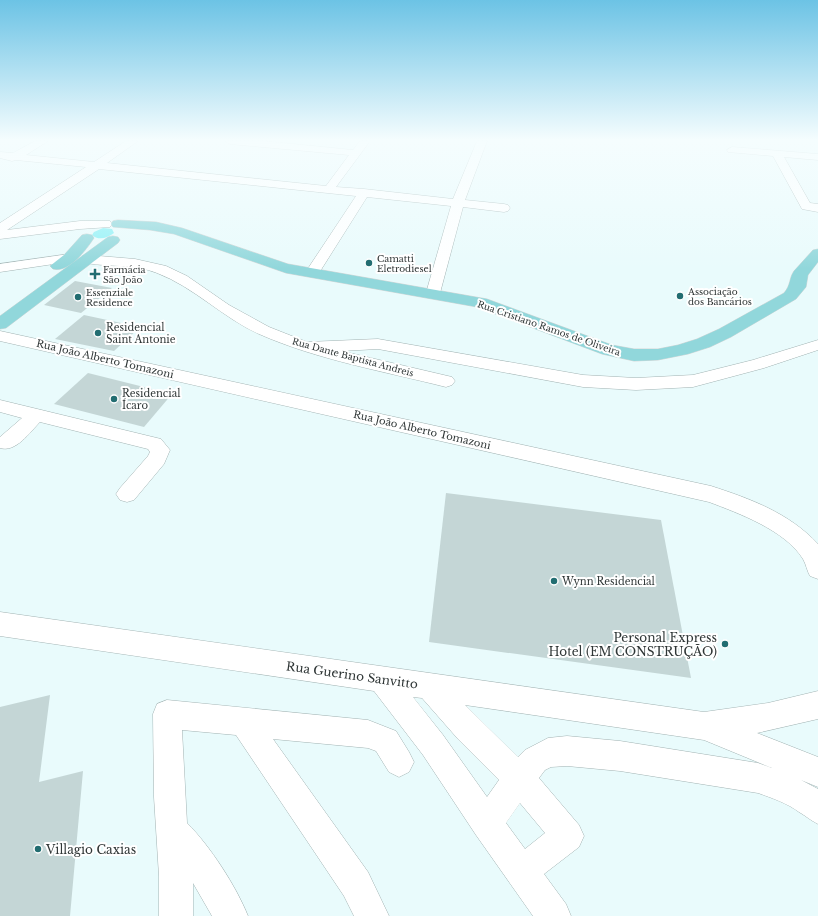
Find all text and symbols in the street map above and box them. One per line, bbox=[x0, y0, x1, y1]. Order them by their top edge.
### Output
place label: Camatti Eletrodiesel bbox=[377, 253, 432, 274]
marker: Camatti Eletrodiesel bbox=[364, 258, 374, 268]
place label: Farmácia São João bbox=[103, 264, 146, 285]
marker: Farmácia São João bbox=[90, 269, 100, 279]
place label: Associação dos Bancários bbox=[687, 286, 752, 307]
place label: Essenziale Residence bbox=[86, 287, 133, 308]
marker: Associação dos Bancários bbox=[675, 291, 685, 301]
marker: Essenziale Residence bbox=[73, 292, 83, 302]
street label: Rua Cristiano Ramos de Oliveira bbox=[476, 298, 622, 358]
place label: Residencial Saint Antonie bbox=[106, 321, 176, 346]
marker: Residencial Saint Antonie bbox=[93, 328, 103, 338]
street label: Rua Dante Baptista Andreis bbox=[291, 335, 415, 379]
street label: Rua João Alberto Tomazoni bbox=[35, 337, 176, 381]
place label: Residencial Ícaro bbox=[122, 387, 180, 412]
marker: Residencial Ícaro bbox=[109, 394, 119, 404]
street label: Rua João Alberto Tomazoni bbox=[352, 408, 493, 452]
place label: Wynn Residencial bbox=[561, 575, 655, 588]
marker: Wynn Residencial bbox=[549, 576, 559, 586]
place label: Personal Express Hotel (EM CONSTRUÇÃO) bbox=[549, 630, 717, 659]
marker: Personal Express Hotel (EM CONSTRUÇÃO) bbox=[720, 639, 730, 649]
street label: Rua Guerino Sanvitto bbox=[285, 658, 419, 692]
place label: Villagio Caxias bbox=[45, 842, 136, 857]
marker: Villagio Caxias bbox=[33, 844, 43, 854]

